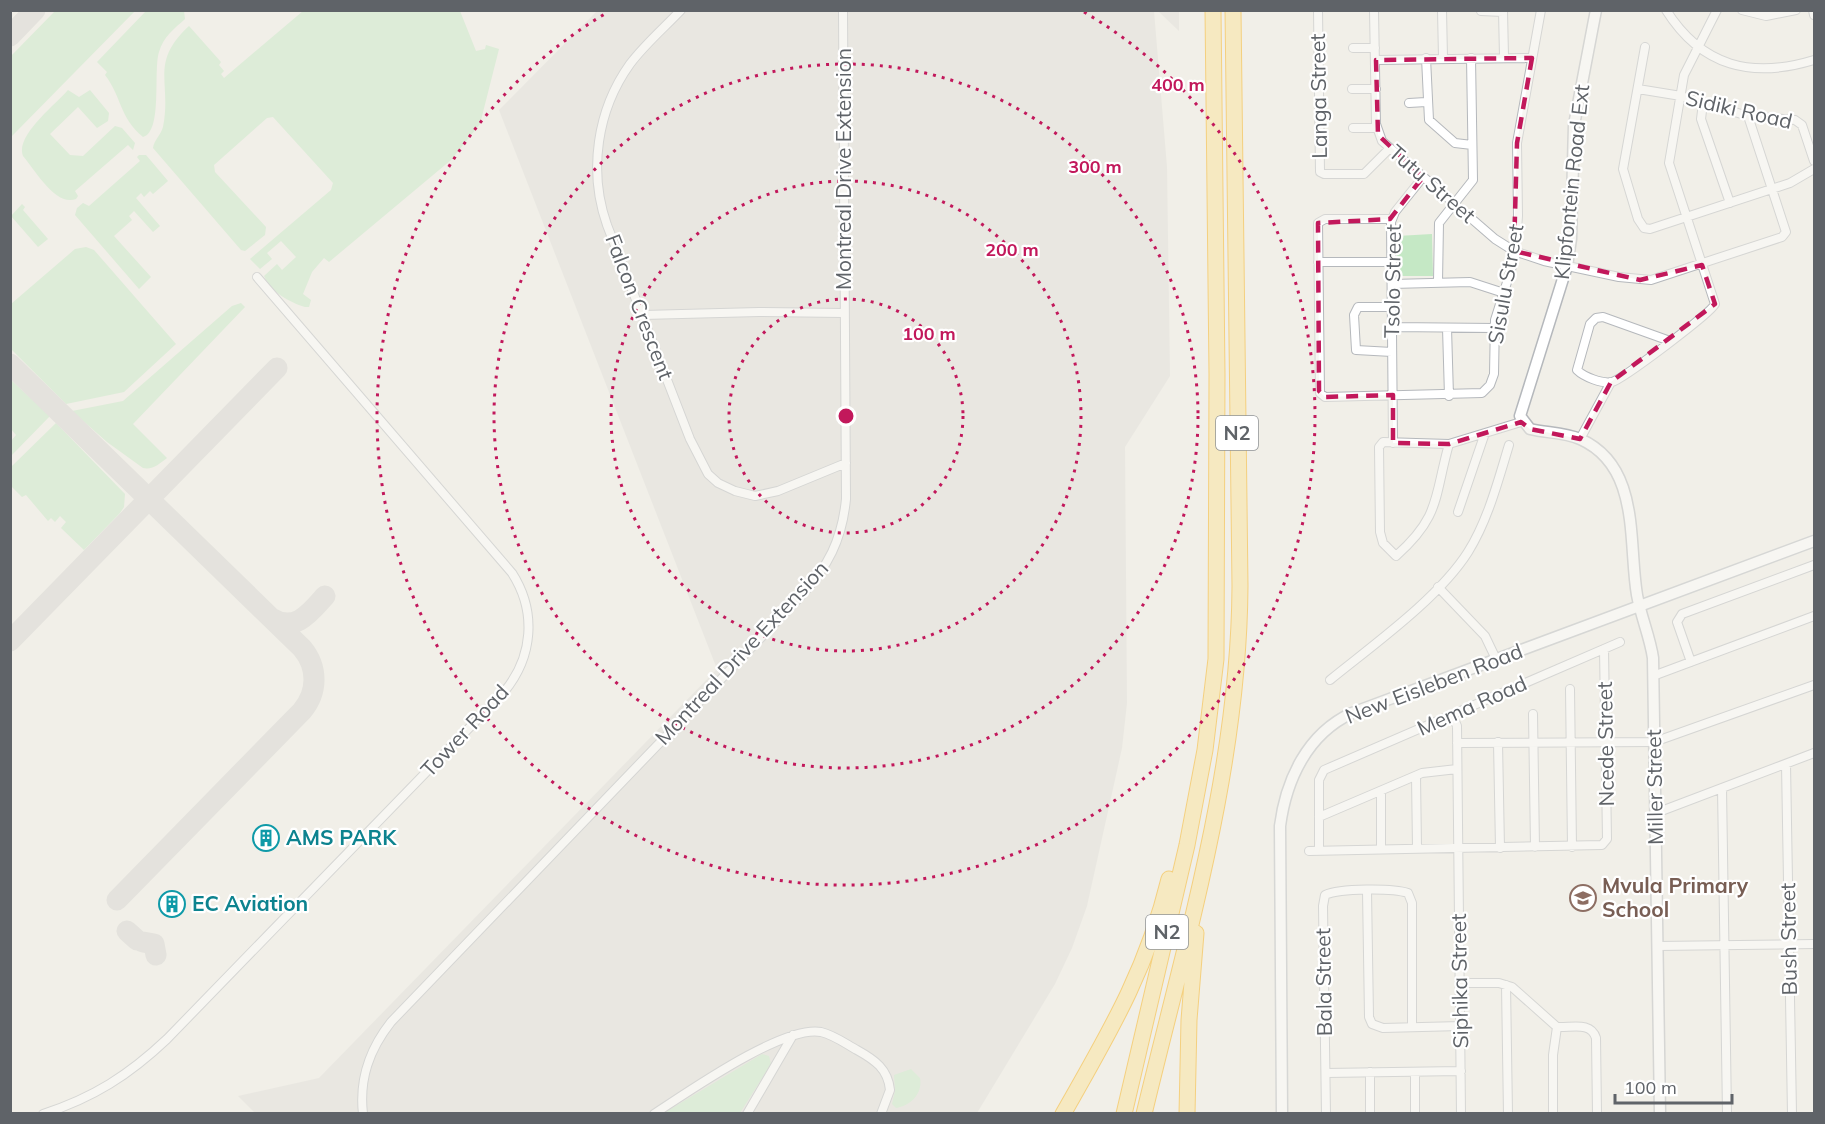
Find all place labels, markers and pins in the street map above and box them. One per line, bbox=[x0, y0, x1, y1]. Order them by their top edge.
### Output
centre of rings bbox=[836, 406, 856, 426]
building icon: AMS PARK bbox=[251, 823, 281, 853]
place label: AMS PARK bbox=[286, 824, 397, 850]
place label: Mvula Primary School bbox=[1602, 872, 1749, 922]
school or university icon: Mvula Primary School bbox=[1568, 883, 1598, 913]
building icon: EC Aviation bbox=[157, 889, 187, 919]
place label: EC Aviation bbox=[192, 890, 308, 916]

